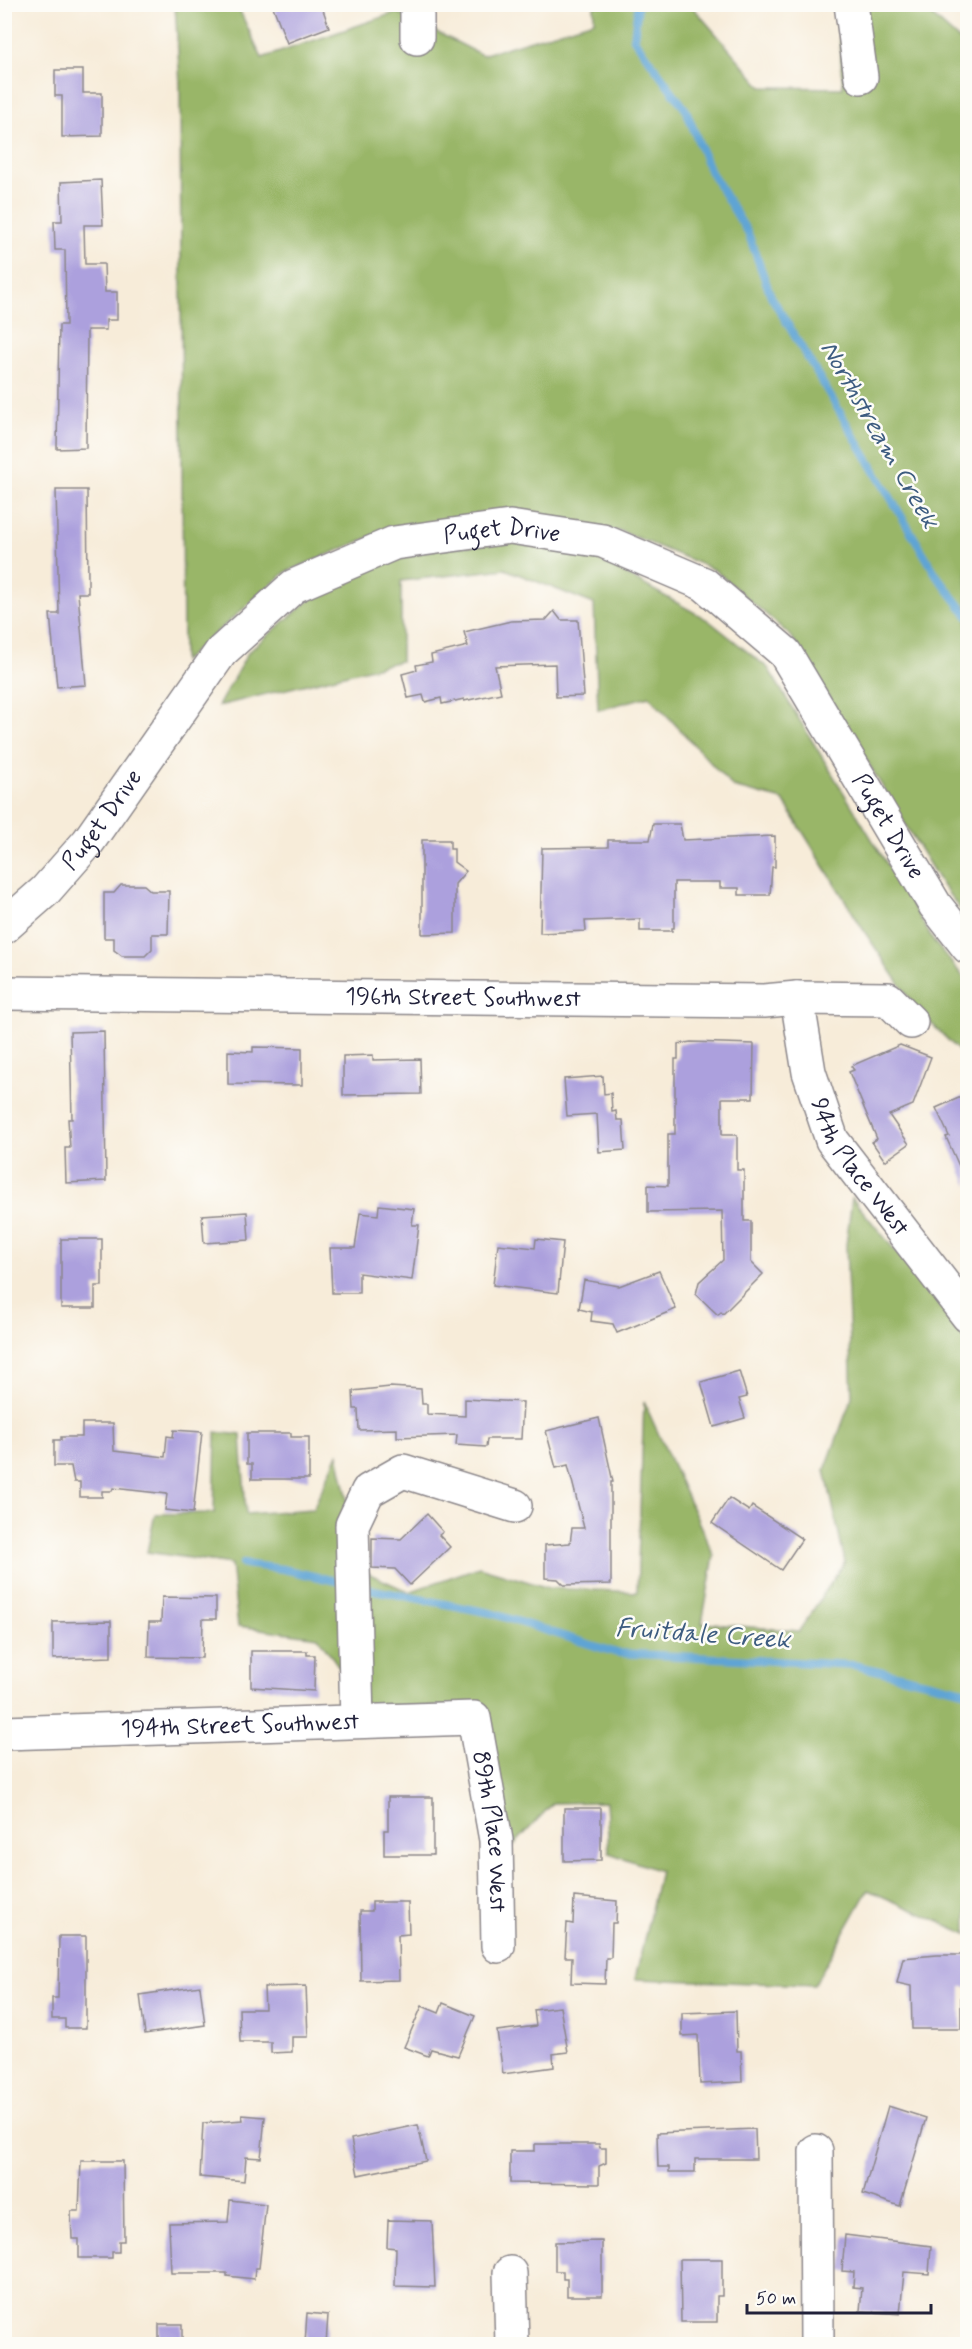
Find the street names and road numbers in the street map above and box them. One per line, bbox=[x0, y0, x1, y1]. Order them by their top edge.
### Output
street label: Puget Drive bbox=[442, 511, 563, 552]
street label: Puget Drive bbox=[55, 763, 150, 877]
street label: Puget Drive bbox=[845, 768, 932, 885]
street label: 196th Street Southwest bbox=[345, 981, 581, 1015]
street label: 94th Place West bbox=[803, 1094, 917, 1243]
street label: 194th Street Southwest bbox=[120, 1706, 360, 1745]
street label: 89th Place West bbox=[465, 1748, 513, 1913]

